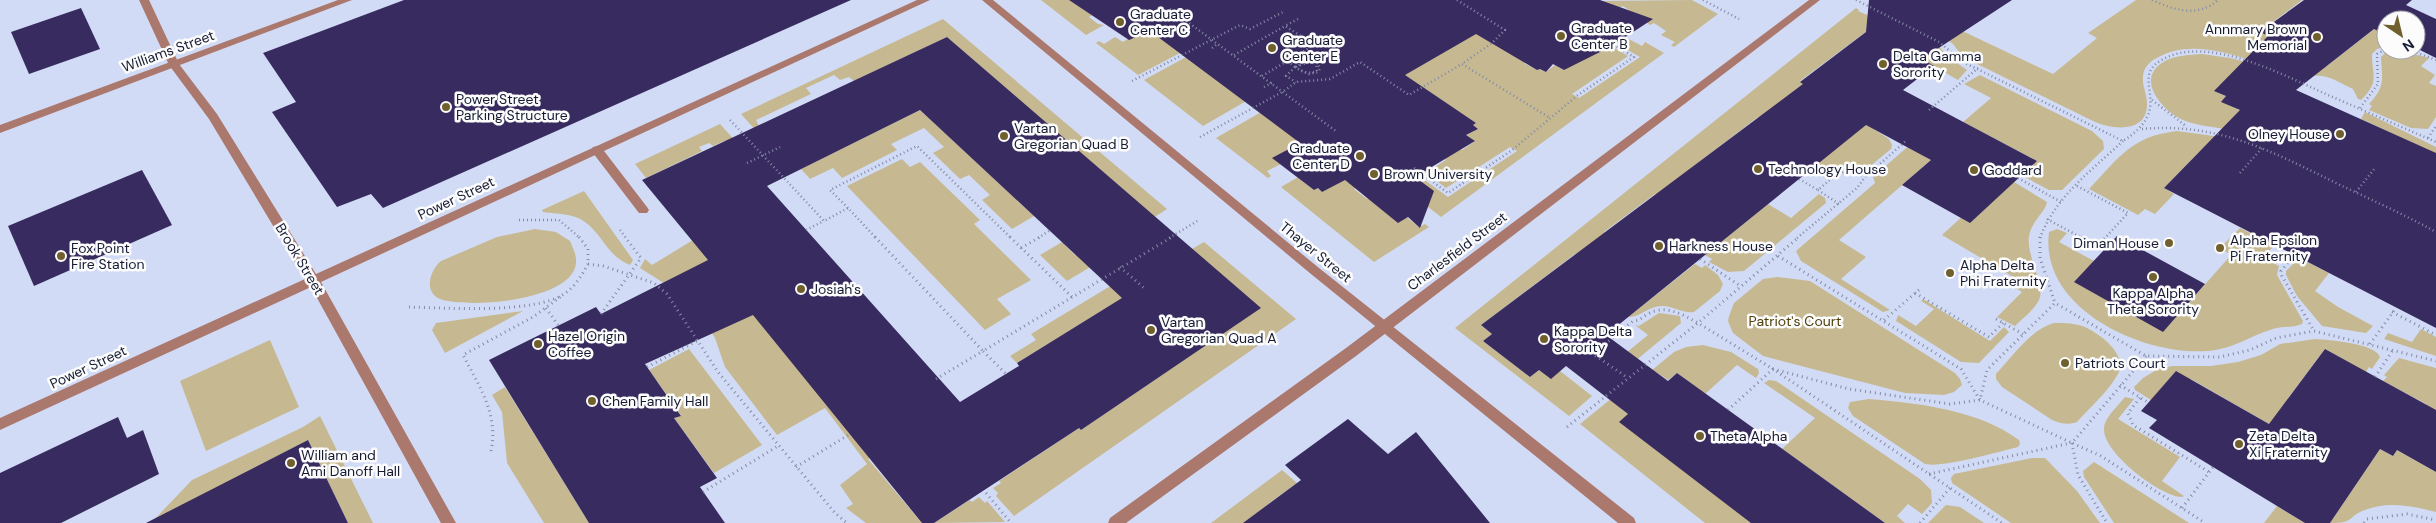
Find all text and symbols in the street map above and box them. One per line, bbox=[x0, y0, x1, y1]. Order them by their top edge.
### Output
place label: Graduate Center C bbox=[1130, 5, 1191, 39]
north arrow bbox=[2376, 10, 2426, 60]
marker: Graduate Center C bbox=[1114, 16, 1126, 28]
place label: Graduate Center B bbox=[1571, 19, 1632, 53]
place label: Annmary Brown Memorial bbox=[2205, 20, 2307, 54]
street label: Williams Street bbox=[119, 26, 217, 76]
marker: Graduate Center B bbox=[1555, 30, 1567, 42]
place label: Graduate Center E bbox=[1282, 31, 1343, 65]
marker: Annmary Brown Memorial bbox=[2311, 31, 2323, 43]
text: N bbox=[2399, 35, 2418, 56]
marker: Graduate Center E bbox=[1266, 42, 1278, 54]
place label: Delta Gamma Sorority bbox=[1893, 47, 1981, 81]
marker: Delta Gamma Sorority bbox=[1877, 58, 1889, 70]
place label: Power Street Parking Structure bbox=[456, 90, 568, 124]
marker: Power Street Parking Structure bbox=[440, 101, 452, 113]
place label: Vartan Gregorian Quad B bbox=[1014, 119, 1129, 153]
place label: Olney House bbox=[2248, 125, 2330, 143]
marker: Olney House bbox=[2334, 128, 2346, 140]
marker: Vartan Gregorian Quad B bbox=[998, 130, 1010, 142]
place label: Graduate Center D bbox=[1289, 139, 1350, 173]
marker: Graduate Center D bbox=[1354, 150, 1366, 162]
place label: Technology House bbox=[1768, 160, 1886, 178]
place label: Goddard bbox=[1984, 161, 2042, 179]
marker: Technology House bbox=[1752, 163, 1764, 175]
marker: Goddard bbox=[1968, 164, 1980, 176]
place label: Brown University bbox=[1384, 165, 1492, 183]
marker: Brown University bbox=[1368, 168, 1380, 180]
street label: Power Street bbox=[415, 172, 497, 224]
street label: Charlesfield Street bbox=[1404, 208, 1510, 294]
street label: Thayer Street bbox=[1277, 218, 1355, 286]
street label: Brook Street bbox=[272, 220, 328, 298]
place label: Alpha Epsilon Pi Fraternity bbox=[2230, 231, 2317, 265]
place label: Diman House bbox=[2073, 234, 2159, 252]
place label: Harkness House bbox=[1669, 237, 1773, 255]
marker: Diman House bbox=[2163, 237, 2175, 249]
place label: Fox Point Fire Station bbox=[71, 239, 145, 273]
marker: Harkness House bbox=[1653, 240, 1665, 252]
marker: Alpha Epsilon Pi Fraternity bbox=[2214, 242, 2226, 254]
marker: Fox Point Fire Station bbox=[55, 250, 67, 262]
place label: Alpha Delta Phi Fraternity bbox=[1960, 256, 2047, 290]
marker: Alpha Delta Phi Fraternity bbox=[1944, 267, 1956, 279]
marker: Kappa Alpha Theta Sorority bbox=[2147, 271, 2159, 283]
place label: Josiah's bbox=[811, 280, 861, 298]
marker: Josiah's bbox=[795, 283, 807, 295]
place label: Kappa Alpha Theta Sorority bbox=[2107, 284, 2199, 318]
park label: Patriot's Court bbox=[1749, 312, 1841, 330]
place label: Vartan Gregorian Quad A bbox=[1161, 313, 1276, 347]
place label: Kappa Delta Sorority bbox=[1554, 322, 1632, 356]
marker: Vartan Gregorian Quad A bbox=[1145, 324, 1157, 336]
place label: Hazel Origin Coffee bbox=[548, 327, 625, 361]
marker: Kappa Delta Sorority bbox=[1538, 333, 1550, 345]
marker: Hazel Origin Coffee bbox=[532, 338, 544, 350]
street label: Power Street bbox=[47, 341, 129, 393]
place label: Patriots Court bbox=[2075, 354, 2166, 372]
marker: Patriots Court bbox=[2059, 357, 2071, 369]
place label: Chen Family Hall bbox=[602, 392, 708, 410]
marker: Chen Family Hall bbox=[586, 395, 598, 407]
place label: Theta Alpha bbox=[1710, 427, 1787, 445]
place label: Zeta Delta Xi Fraternity bbox=[2249, 427, 2328, 461]
marker: Theta Alpha bbox=[1694, 430, 1706, 442]
marker: Zeta Delta Xi Fraternity bbox=[2233, 438, 2245, 450]
place label: William and Ami Danoff Hall bbox=[301, 446, 400, 480]
marker: William and Ami Danoff Hall bbox=[285, 457, 297, 469]

